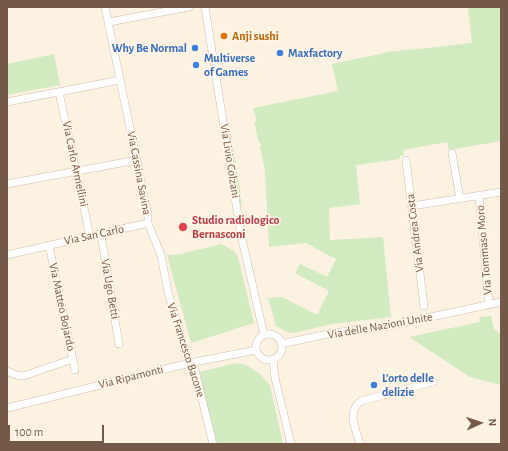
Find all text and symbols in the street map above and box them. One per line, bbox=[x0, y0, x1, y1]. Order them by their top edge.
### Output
place label: Anji sushi bbox=[232, 29, 279, 43]
marker: Anji sushi bbox=[219, 31, 229, 41]
place label: Why Be Normal bbox=[112, 41, 187, 55]
marker: Why Be Normal bbox=[190, 43, 200, 53]
place label: Maxfactory bbox=[288, 46, 342, 60]
marker: Maxfactory bbox=[275, 48, 285, 58]
place label: Multiverse of Games bbox=[204, 51, 255, 79]
marker: Multiverse of Games bbox=[191, 60, 201, 70]
street label: Via Carlo Armellini bbox=[59, 120, 91, 208]
street label: Via Livio Colzani bbox=[217, 123, 243, 199]
street label: Via Cassina Savina bbox=[124, 130, 154, 216]
street label: Via Andrea Costa bbox=[403, 193, 427, 273]
street label: Via Tommaso Moro bbox=[473, 205, 495, 295]
place label: Studio radiologico Bernasconi bbox=[192, 213, 279, 241]
marker: Studio radiologico Bernasconi bbox=[177, 221, 189, 233]
street label: Via San Carlo bbox=[63, 222, 125, 248]
street label: Via Ugo Betti bbox=[98, 258, 122, 320]
street label: Via Matteo Bojardo bbox=[46, 262, 78, 352]
street label: Via Francesco Bacone bbox=[164, 301, 208, 399]
street label: Via delle Nazioni Unite bbox=[326, 310, 434, 342]
street label: Via Ripamonti bbox=[97, 362, 165, 392]
place label: L'orto delle delizie bbox=[382, 371, 434, 399]
marker: L'orto delle delizie bbox=[369, 380, 379, 390]
north arrow bbox=[460, 403, 500, 443]
scale bar bbox=[10, 417, 106, 443]
text: N bbox=[487, 418, 498, 426]
text: 100 m bbox=[15, 426, 43, 438]

